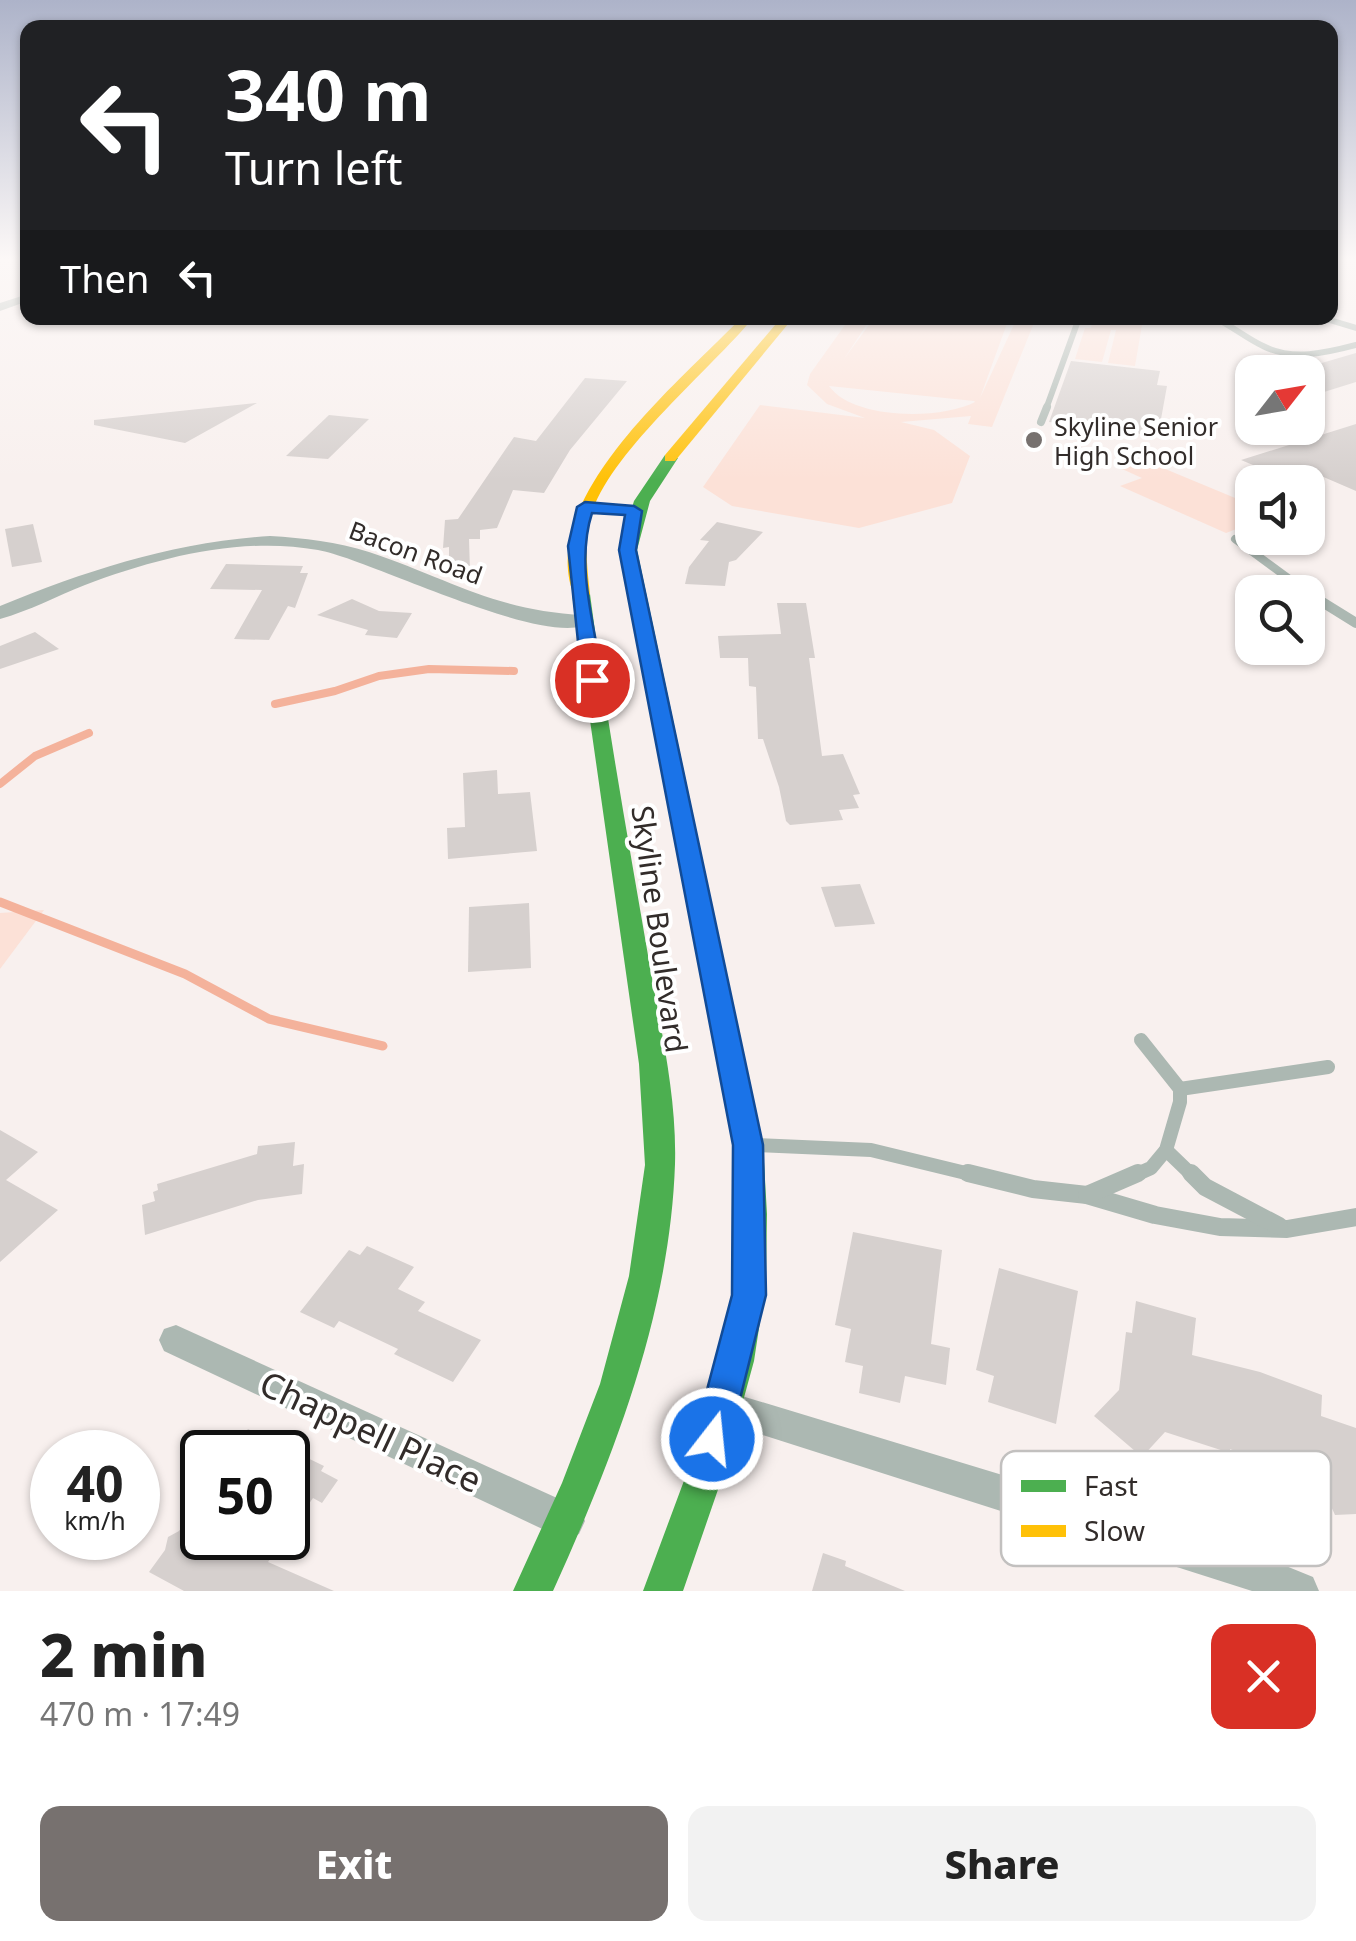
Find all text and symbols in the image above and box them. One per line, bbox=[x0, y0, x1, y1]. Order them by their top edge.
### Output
text: 340 m bbox=[225, 46, 432, 142]
icon: left bbox=[60, 60, 190, 190]
text: Turn left bbox=[225, 137, 402, 198]
icon: left bbox=[170, 250, 225, 305]
text: Then bbox=[60, 252, 150, 304]
north arrow bbox=[1235, 355, 1325, 445]
map controls bbox=[1235, 355, 1325, 665]
place label: Skyline Senior High School bbox=[1054, 409, 1218, 472]
marker: Skyline Senior High School bbox=[1023, 429, 1045, 451]
button: sound bbox=[1235, 465, 1325, 555]
street label: Bacon Road bbox=[345, 512, 487, 592]
button: search bbox=[1235, 575, 1325, 665]
pin bbox=[550, 638, 635, 723]
icon: arrive bbox=[565, 653, 620, 708]
street label: Skyline Boulevard bbox=[622, 803, 698, 1055]
street label: Chappell Place bbox=[252, 1359, 490, 1503]
position arrow bbox=[660, 1387, 764, 1491]
speed limit sign: 50 bbox=[180, 1430, 310, 1560]
text: 40 bbox=[66, 1449, 124, 1517]
legend bbox=[1001, 1451, 1331, 1566]
text: Fast bbox=[1084, 1466, 1138, 1504]
text: km/h bbox=[64, 1503, 126, 1537]
text: Slow bbox=[1084, 1511, 1145, 1549]
text: 2 min bbox=[40, 1613, 208, 1695]
button: close bbox=[1211, 1624, 1316, 1729]
text: 470 m · 17:49 bbox=[40, 1692, 240, 1735]
button: Exit bbox=[40, 1806, 668, 1921]
button: Share bbox=[688, 1806, 1316, 1921]

